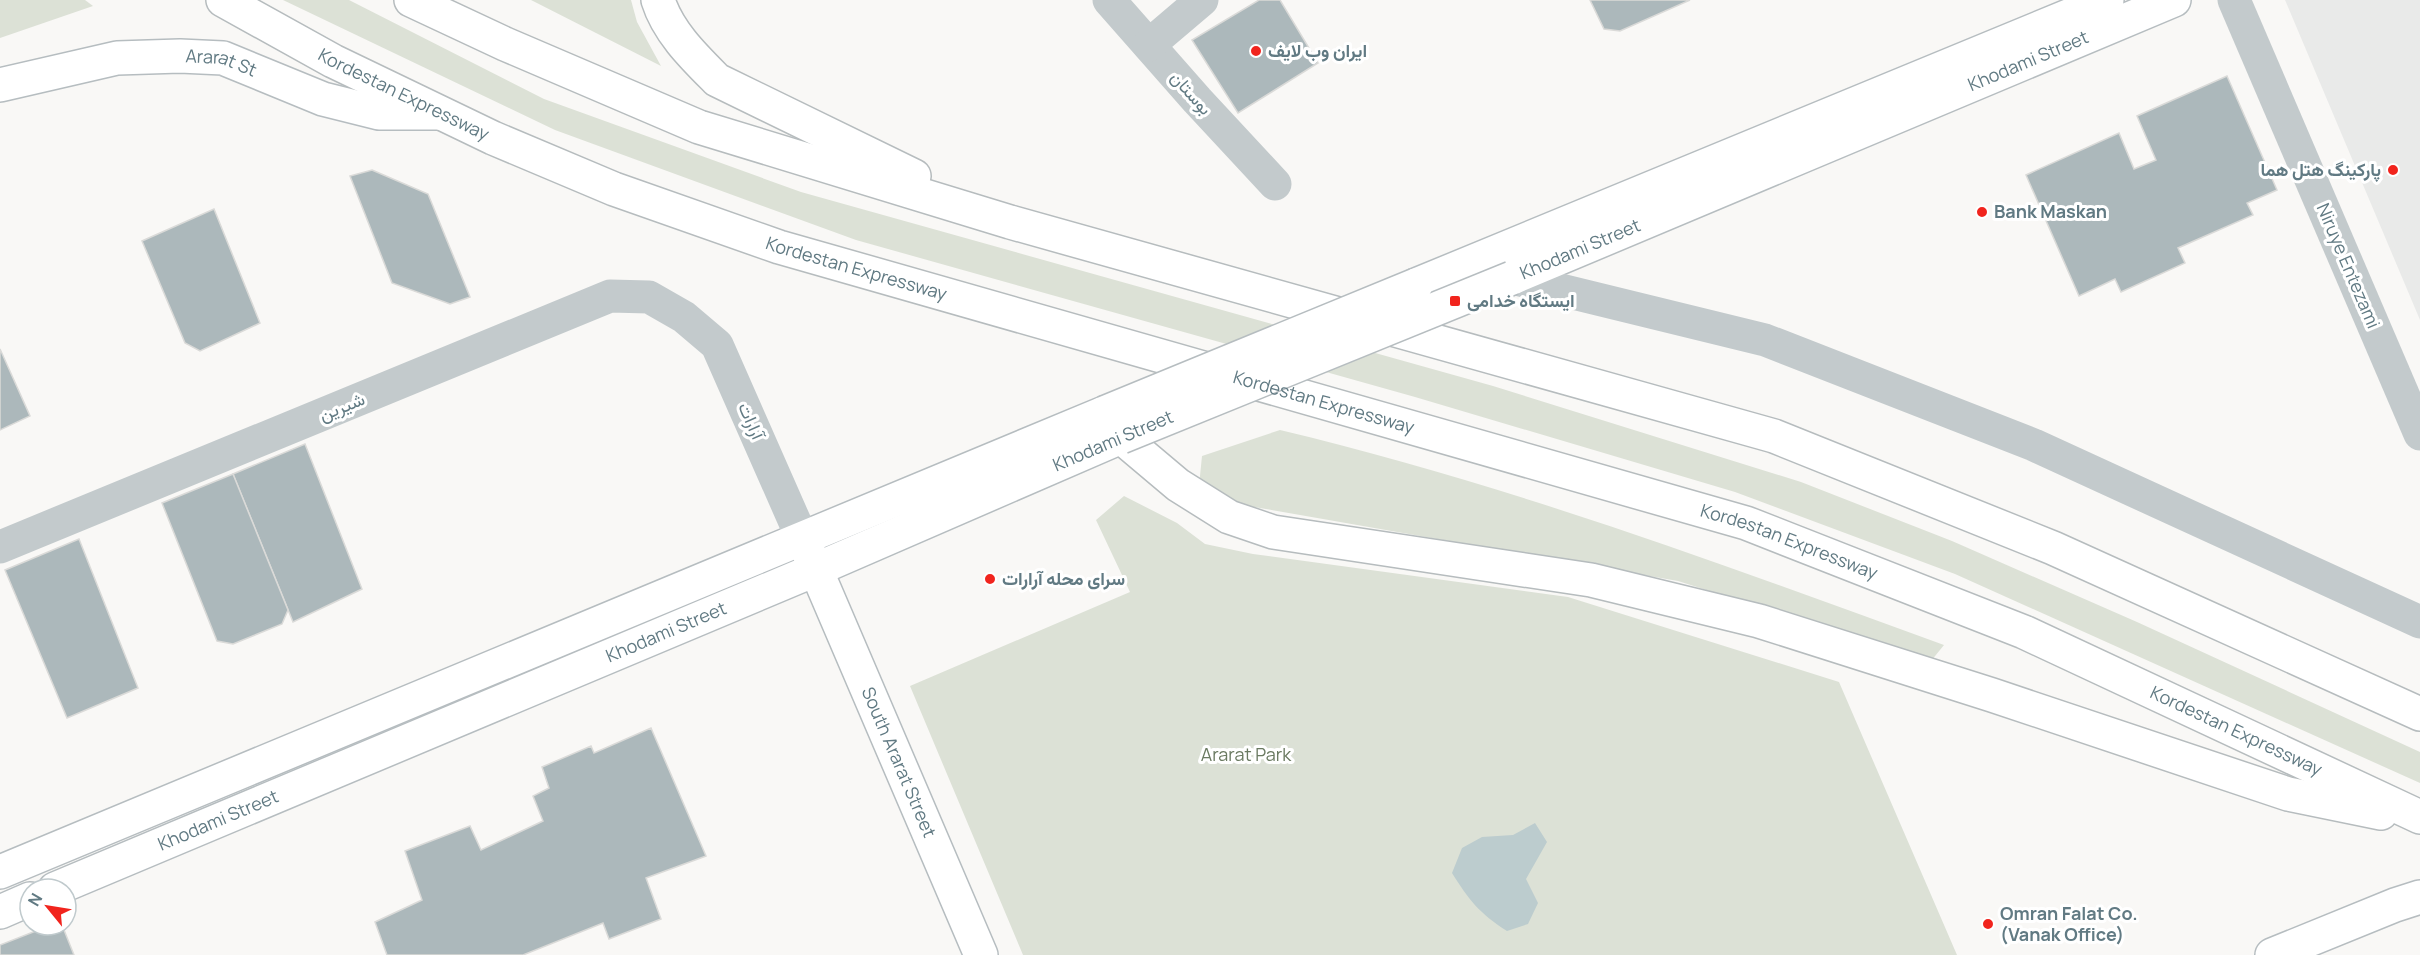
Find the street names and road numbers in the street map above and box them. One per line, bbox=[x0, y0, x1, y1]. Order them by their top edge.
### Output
street label: Khodami Street bbox=[1964, 24, 2092, 96]
street label: Kordestan Expressway bbox=[314, 42, 494, 146]
street label: Ararat St bbox=[185, 43, 261, 82]
street label: بوستان bbox=[1166, 65, 1218, 119]
street label: Niruye Entezami bbox=[2312, 199, 2386, 332]
street label: Khodami Street bbox=[1516, 212, 1644, 284]
street label: Kordestan Expressway bbox=[763, 230, 950, 305]
street label: Kordestan Expressway bbox=[1231, 364, 1418, 439]
street label: شیرین bbox=[315, 386, 368, 426]
street label: آرارات bbox=[733, 398, 771, 445]
street label: Khodami Street bbox=[1049, 404, 1176, 476]
street label: Kordestan Expressway bbox=[1698, 498, 1882, 585]
street label: Khodami Street bbox=[602, 595, 730, 667]
street label: Kordestan Expressway bbox=[2147, 680, 2327, 781]
street label: South Ararat Street bbox=[857, 683, 942, 841]
street label: Khodami Street bbox=[154, 784, 282, 856]

